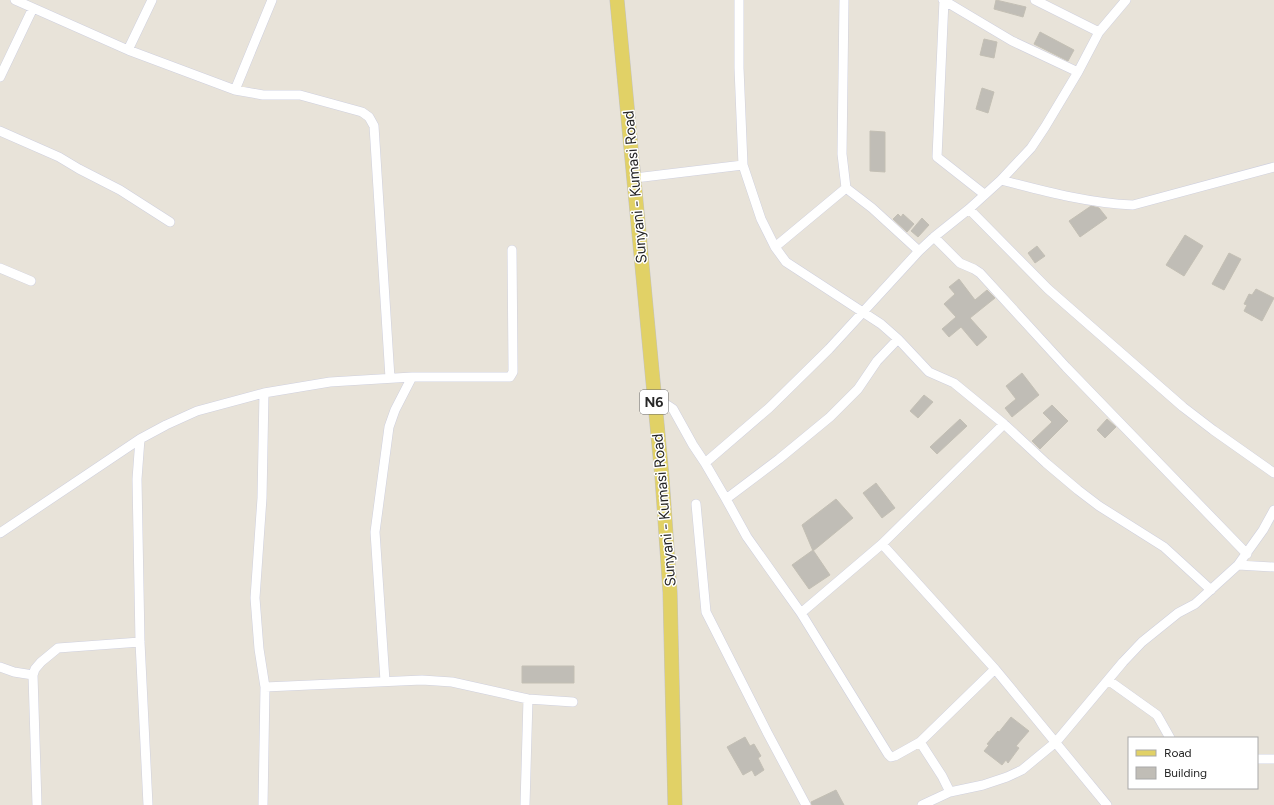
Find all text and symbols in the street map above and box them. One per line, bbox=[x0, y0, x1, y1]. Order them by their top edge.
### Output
street label: Sunyani - Kumasi Road bbox=[619, 110, 651, 264]
road number: N6 bbox=[640, 390, 668, 414]
street label: Sunyani - Kumasi Road bbox=[648, 433, 680, 587]
legend bbox=[1128, 737, 1258, 789]
text: Road bbox=[1164, 746, 1192, 760]
text: Building bbox=[1164, 766, 1207, 780]

